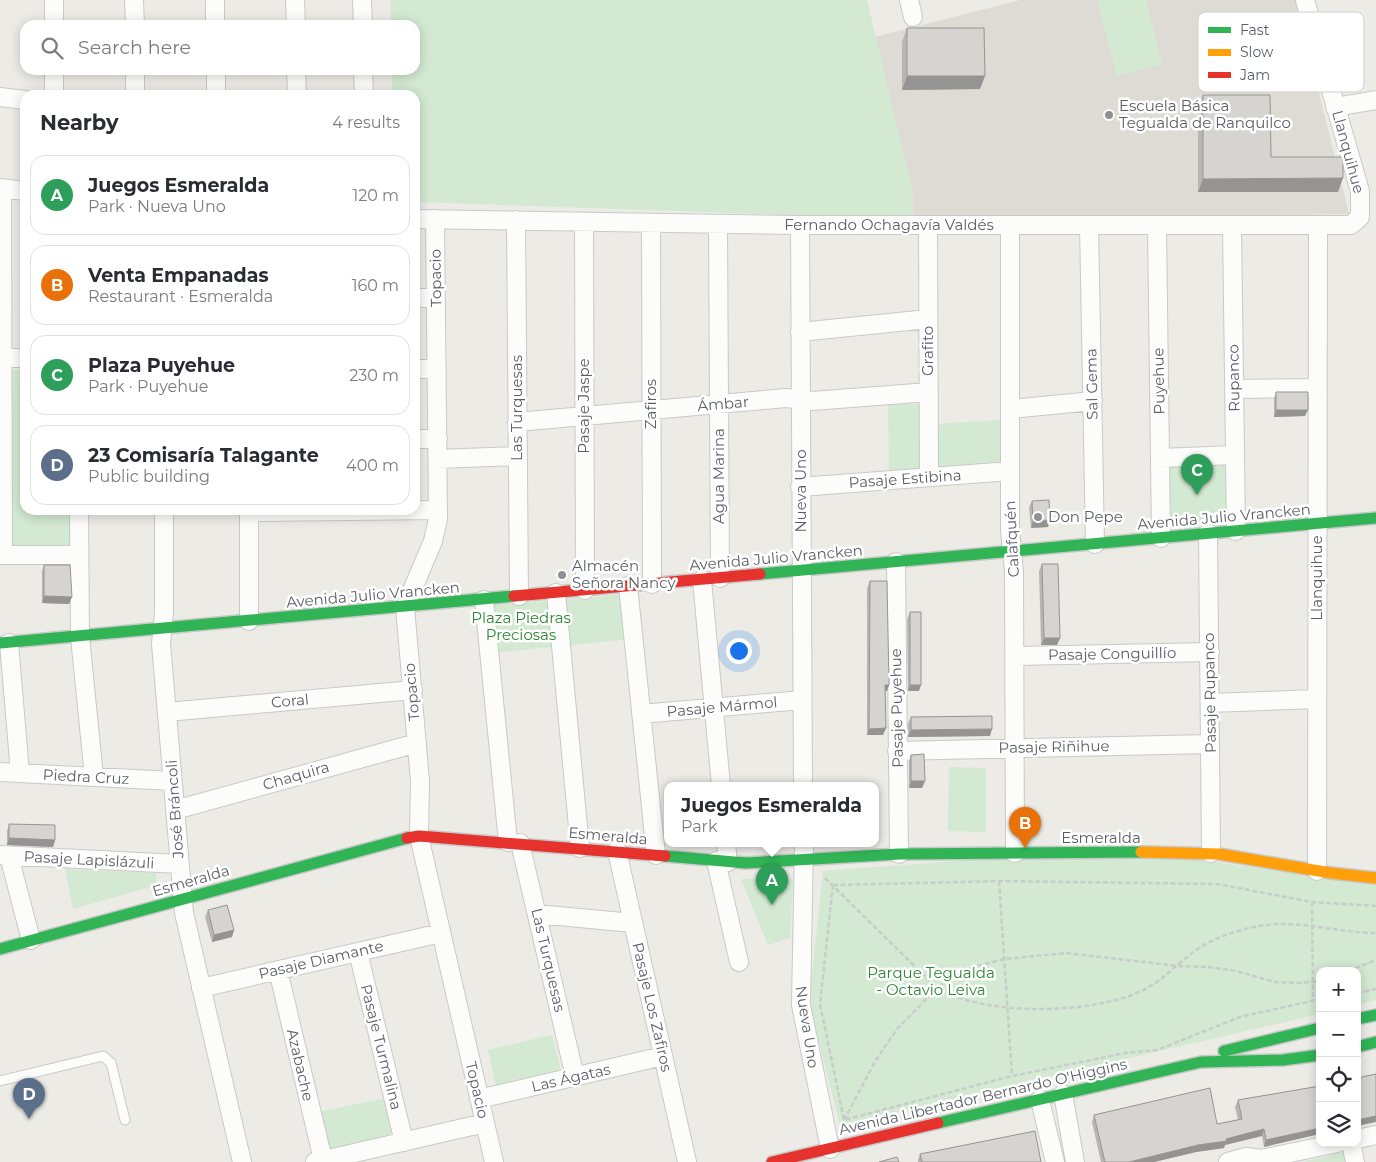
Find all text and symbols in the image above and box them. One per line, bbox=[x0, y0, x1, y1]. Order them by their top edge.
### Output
legend bbox=[1198, 12, 1364, 92]
search box bbox=[20, 20, 420, 75]
text: Fast bbox=[1240, 21, 1270, 39]
icon: search bbox=[38, 34, 66, 62]
text: Search here bbox=[78, 36, 191, 59]
text: Slow bbox=[1240, 43, 1274, 61]
text: Jam bbox=[1239, 66, 1270, 84]
place label: Escuela Básica Tegualda de Ranquilco bbox=[1119, 96, 1291, 132]
street label: Llanquihue bbox=[1328, 108, 1369, 196]
marker: Escuela Básica Tegualda de Ranquilco bbox=[1103, 109, 1115, 121]
text: Nearby bbox=[40, 110, 119, 135]
text: 4 results bbox=[332, 113, 400, 132]
text: Juegos Esmeralda bbox=[88, 174, 269, 197]
text: A bbox=[51, 186, 63, 205]
text: 120 m bbox=[352, 186, 399, 205]
text: Park · Nueva Uno bbox=[88, 197, 226, 216]
street label: Fernando Ochagavía Valdés bbox=[784, 215, 994, 234]
street label: Topacio bbox=[425, 249, 446, 307]
text: Venta Empanadas bbox=[88, 264, 269, 287]
text: B bbox=[51, 276, 63, 295]
text: 160 m bbox=[352, 276, 399, 295]
text: Restaurant · Esmeralda bbox=[88, 287, 273, 306]
street label: Grafito bbox=[918, 326, 937, 376]
street label: Rupanco bbox=[1223, 344, 1244, 412]
street label: Puyehue bbox=[1148, 347, 1169, 415]
street label: Sal Gema bbox=[1081, 348, 1102, 420]
text: Plaza Puyehue bbox=[88, 354, 235, 377]
street label: Las Turquesas bbox=[507, 355, 526, 461]
street label: Pasaje Jaspe bbox=[574, 358, 593, 454]
text: C bbox=[51, 366, 63, 385]
text: 230 m bbox=[349, 366, 399, 385]
text: Park · Puyehue bbox=[88, 377, 208, 396]
street label: Zafiros bbox=[641, 379, 660, 429]
street label: Ámbar bbox=[696, 392, 750, 415]
street label: Agua Marina bbox=[709, 428, 728, 524]
text: 23 Comisaría Talagante bbox=[88, 444, 319, 467]
street label: Nueva Uno bbox=[791, 449, 810, 533]
pin: C bbox=[1181, 454, 1213, 495]
text: D bbox=[50, 456, 64, 475]
text: 400 m bbox=[346, 456, 399, 475]
street label: Pasaje Estibina bbox=[848, 465, 962, 492]
text: Public building bbox=[88, 467, 210, 486]
street label: Avenida Julio Vrancken bbox=[1136, 499, 1311, 534]
street label: Calafquén bbox=[1000, 500, 1023, 578]
place label: Don Pepe bbox=[1048, 507, 1123, 526]
marker: Don Pepe bbox=[1032, 511, 1044, 523]
street label: Llanquihue bbox=[1307, 535, 1326, 621]
street label: Avenida Julio Vrancken bbox=[688, 540, 863, 575]
place label: Almacén Señora Nancy bbox=[572, 556, 677, 592]
marker: Almacén Señora Nancy bbox=[556, 569, 568, 581]
street label: Avenida Julio Vrancken bbox=[285, 577, 460, 612]
park label: Plaza Piedras Preciosas bbox=[471, 608, 571, 644]
street label: Pasaje Rupanco bbox=[1199, 633, 1220, 753]
your location bbox=[726, 638, 752, 664]
street label: Pasaje Conguillío bbox=[1048, 643, 1176, 664]
street label: Pasaje Puyehue bbox=[886, 648, 907, 768]
street label: Topacio bbox=[400, 662, 423, 722]
street label: Coral bbox=[270, 689, 310, 712]
street label: Pasaje Mármol bbox=[666, 692, 778, 721]
street label: Pasaje Riñihue bbox=[998, 736, 1110, 757]
street label: Chaquira bbox=[260, 757, 331, 794]
street label: José Bráncoli bbox=[162, 759, 187, 860]
street label: Piedra Cruz bbox=[42, 765, 130, 788]
popup bbox=[664, 782, 879, 847]
text: Juegos Esmeralda bbox=[681, 794, 862, 817]
pin: B bbox=[1009, 807, 1041, 848]
text: Park bbox=[681, 817, 717, 836]
street label: Esmeralda bbox=[568, 823, 648, 848]
street label: Esmeralda bbox=[1061, 828, 1141, 847]
street label: Pasaje Lapislázuli bbox=[23, 847, 155, 872]
street label: Esmeralda bbox=[150, 860, 232, 901]
pin: A bbox=[756, 864, 788, 905]
street label: Las Turquesas bbox=[527, 906, 570, 1014]
street label: Pasaje Diamante bbox=[257, 936, 385, 983]
street label: Pasaje Los Zafiros bbox=[628, 940, 677, 1074]
park label: Parque Tegualda - Octavio Leiva bbox=[867, 963, 995, 999]
map controls bbox=[1316, 967, 1361, 1147]
button: + bbox=[1316, 967, 1361, 1012]
street label: Pasaje Turmalina bbox=[357, 982, 406, 1112]
street label: Nueva Uno bbox=[792, 984, 823, 1070]
button: − bbox=[1316, 1012, 1361, 1057]
street label: Azabache bbox=[283, 1027, 318, 1103]
street label: Avenida Libertador Bernardo O'Higgins bbox=[837, 1054, 1129, 1139]
button: locate bbox=[1316, 1057, 1361, 1102]
street label: Las Ágatas bbox=[529, 1059, 612, 1096]
street label: Topacio bbox=[462, 1060, 493, 1120]
pin: D bbox=[13, 1078, 45, 1119]
button: layers bbox=[1316, 1102, 1361, 1147]

